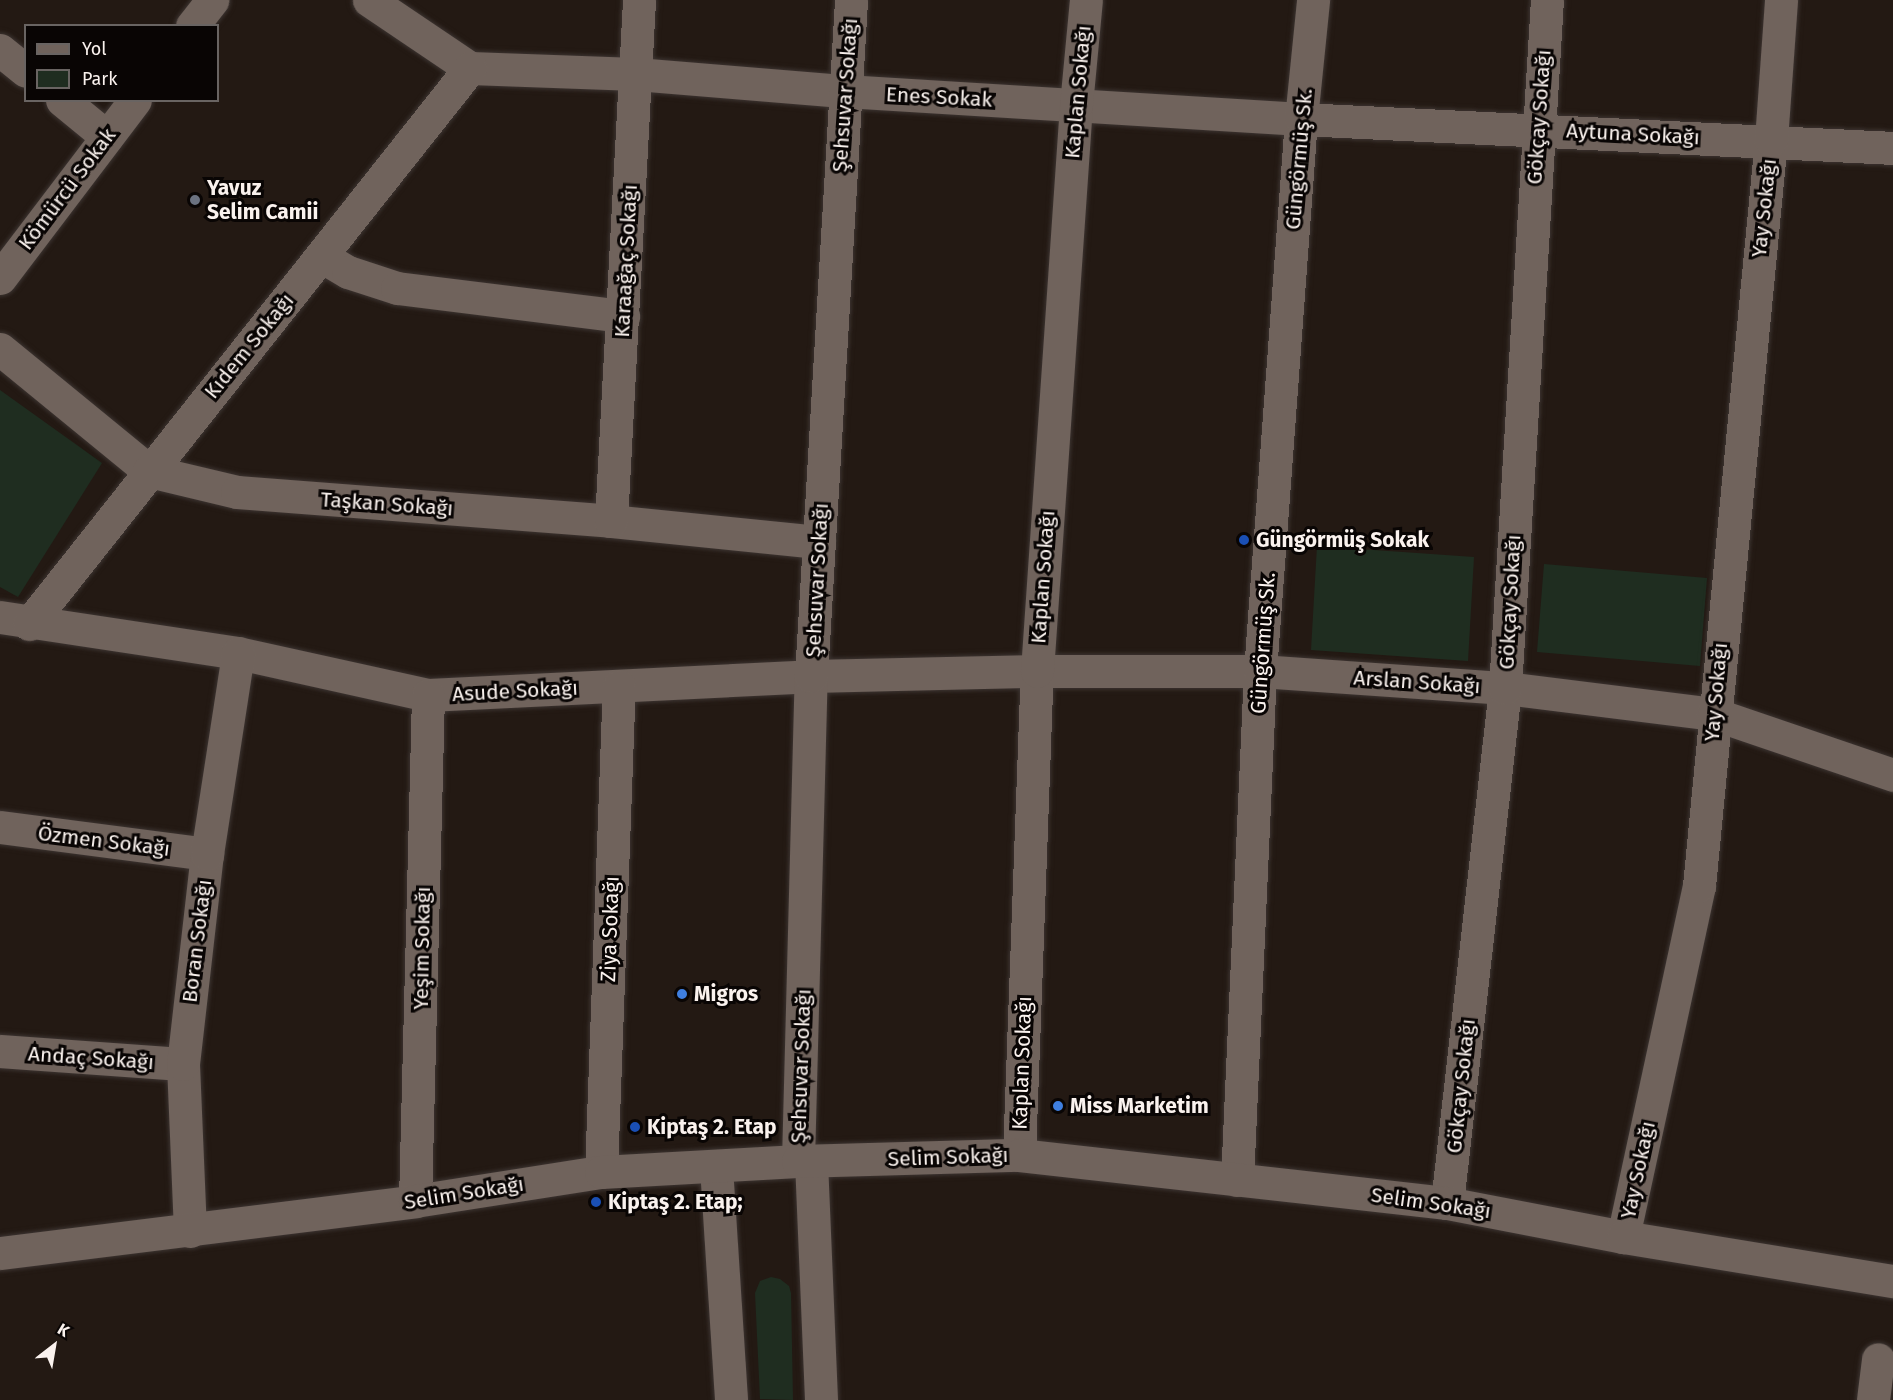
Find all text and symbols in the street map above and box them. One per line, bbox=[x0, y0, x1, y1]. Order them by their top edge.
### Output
street label: Şehsuvar Sokağı bbox=[827, 17, 863, 173]
legend bbox=[24, 24, 219, 102]
street label: Kaplan Sokağı bbox=[1060, 24, 1096, 160]
text: Yol bbox=[82, 38, 107, 60]
street label: Gökçay Sokağı bbox=[1522, 49, 1556, 185]
text: Park bbox=[82, 68, 117, 90]
street label: Enes Sokak bbox=[885, 82, 993, 112]
street label: Güngörmüş Sk. bbox=[1280, 87, 1318, 231]
street label: Aytuna Sokağı bbox=[1566, 118, 1700, 150]
street label: Kömürcü Sokak bbox=[13, 123, 121, 255]
street label: Yay Sokağı bbox=[1746, 157, 1782, 259]
place label: Yavuz Selim Camii bbox=[207, 175, 318, 225]
street label: Karaağaç Sokağı bbox=[609, 184, 643, 338]
marker: Yavuz Selim Camii bbox=[188, 193, 202, 207]
street label: Kıdem Sokağı bbox=[199, 288, 299, 404]
street label: Taşkan Sokağı bbox=[320, 487, 454, 521]
street label: Şehsuvar Sokağı bbox=[800, 502, 834, 658]
street label: Kaplan Sokağı bbox=[1026, 509, 1060, 645]
place label: Güngörmüş Sokak bbox=[1256, 527, 1429, 553]
marker: Güngörmüş Sokak bbox=[1237, 533, 1251, 547]
street label: Gökçay Sokağı bbox=[1494, 534, 1526, 670]
street label: Güngörmüş Sk. bbox=[1245, 571, 1281, 715]
street label: Yay Sokağı bbox=[1699, 642, 1733, 742]
street label: Arslan Sokağı bbox=[1353, 665, 1481, 699]
street label: Asude Sokağı bbox=[452, 675, 578, 707]
street label: Özmen Sokağı bbox=[36, 820, 172, 862]
street label: Ziya Sokağı bbox=[596, 876, 624, 982]
street label: Boran Sokağı bbox=[177, 878, 217, 1004]
street label: Yeşim Sokağı bbox=[408, 886, 436, 1010]
place label: Migros bbox=[694, 981, 758, 1007]
marker: Migros bbox=[675, 987, 689, 1001]
street label: Şehsuvar Sokağı bbox=[786, 988, 816, 1144]
street label: Kaplan Sokağı bbox=[1007, 996, 1037, 1130]
street label: Gökçay Sokağı bbox=[1441, 1017, 1481, 1155]
street label: Andaç Sokağı bbox=[27, 1041, 155, 1075]
place label: Miss Marketim bbox=[1070, 1093, 1209, 1119]
marker: Miss Marketim bbox=[1051, 1099, 1065, 1113]
place label: Kiptaş 2. Etap bbox=[647, 1114, 776, 1140]
street label: Yay Sokağı bbox=[1615, 1119, 1661, 1221]
marker: Kiptaş 2. Etap bbox=[628, 1120, 642, 1134]
street label: Selim Sokağı bbox=[887, 1142, 1009, 1172]
street label: Selim Sokağı bbox=[402, 1171, 526, 1215]
street label: Selim Sokağı bbox=[1369, 1182, 1493, 1224]
place label: Kiptaş 2. Etap; bbox=[608, 1189, 743, 1215]
marker: Kiptaş 2. Etap; bbox=[589, 1195, 603, 1209]
north arrow bbox=[24, 1316, 84, 1376]
text: K bbox=[54, 1319, 73, 1341]

